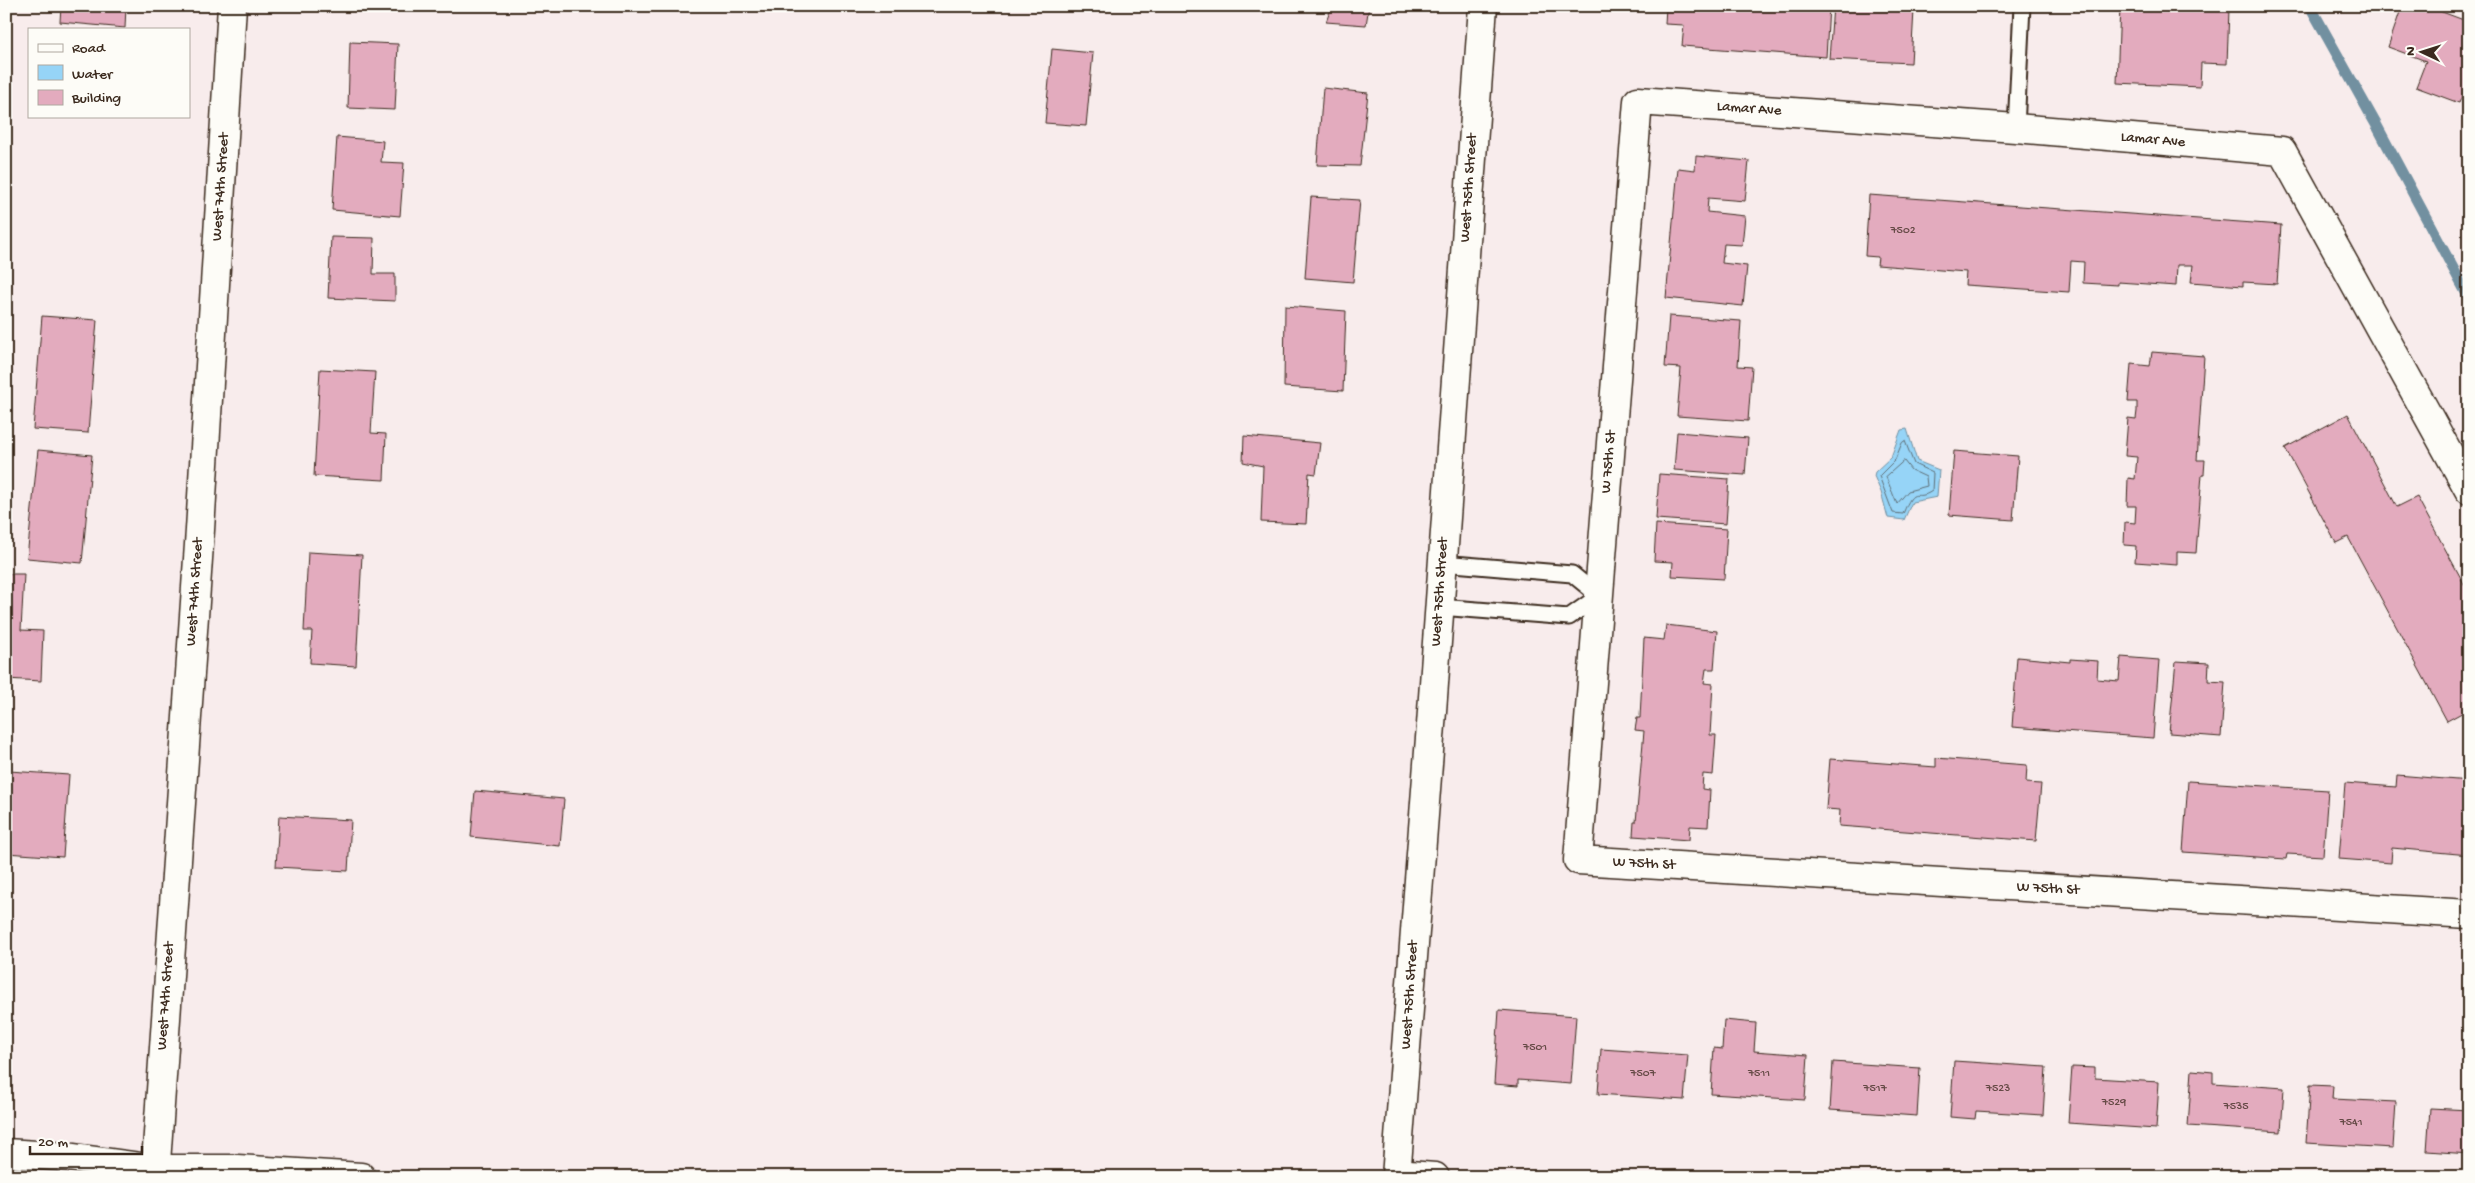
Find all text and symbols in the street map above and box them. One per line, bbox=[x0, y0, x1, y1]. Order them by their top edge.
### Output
legend bbox=[28, 28, 190, 118]
north arrow bbox=[2398, 28, 2448, 78]
text: Road bbox=[72, 40, 106, 58]
text: N bbox=[2403, 46, 2420, 56]
text: Water bbox=[72, 66, 114, 84]
text: Building bbox=[71, 90, 121, 108]
street label: Lamar Ave bbox=[1716, 98, 1782, 120]
street label: Lamar Ave bbox=[2120, 128, 2186, 152]
street label: West 74th Street bbox=[208, 130, 234, 242]
street label: West 75th Street bbox=[1456, 131, 1482, 243]
house number: 7502 bbox=[1889, 224, 1916, 238]
street label: W 75th St bbox=[1597, 428, 1621, 494]
street label: West 74th Street bbox=[182, 535, 208, 647]
street label: West 75th Street bbox=[1427, 535, 1453, 647]
street label: W 75th St bbox=[1612, 853, 1678, 875]
street label: W 75th St bbox=[2016, 878, 2082, 900]
street label: West 75th Street bbox=[1397, 938, 1423, 1050]
street label: West 74th Street bbox=[153, 939, 179, 1051]
house number: 7501 bbox=[1522, 1041, 1547, 1055]
house number: 7507 bbox=[1629, 1067, 1657, 1081]
house number: 7511 bbox=[1747, 1067, 1770, 1081]
house number: 7517 bbox=[1862, 1082, 1888, 1096]
house number: 7523 bbox=[1985, 1082, 2010, 1096]
house number: 7529 bbox=[2101, 1096, 2126, 1110]
house number: 7535 bbox=[2222, 1100, 2249, 1114]
house number: 7541 bbox=[2338, 1116, 2363, 1130]
scale bar bbox=[30, 1123, 142, 1155]
text: 20 m bbox=[38, 1134, 68, 1152]

